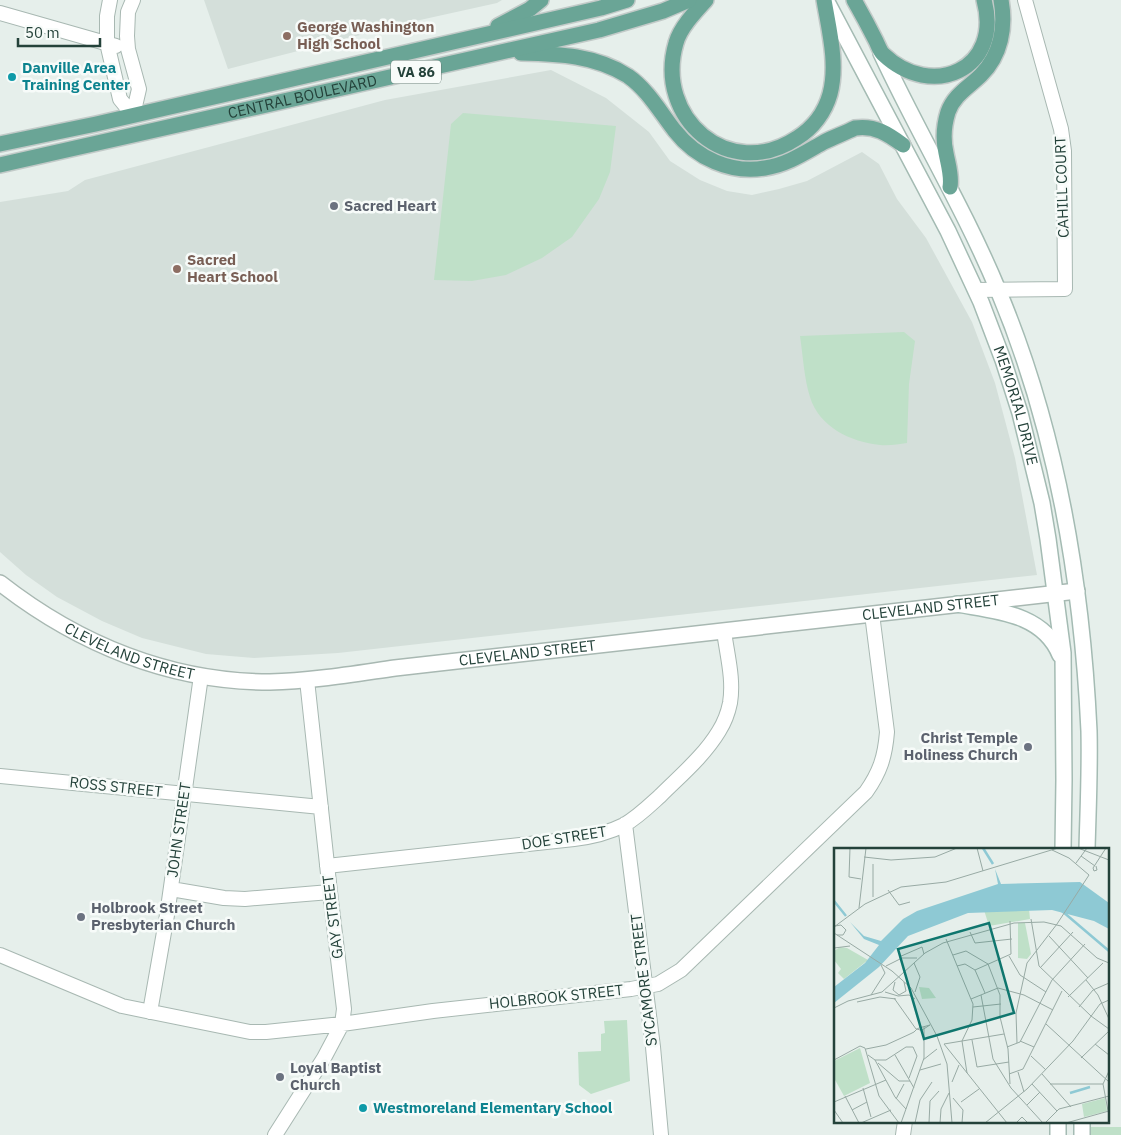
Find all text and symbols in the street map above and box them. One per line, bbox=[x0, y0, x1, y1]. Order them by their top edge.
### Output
scale bar bbox=[18, 15, 100, 47]
place label: George Washington High School bbox=[297, 17, 434, 53]
text: 50 m bbox=[25, 23, 60, 42]
marker: George Washington High School bbox=[281, 30, 293, 42]
place label: Danville Area Training Center bbox=[22, 58, 130, 94]
road number: VA 86 bbox=[391, 61, 441, 84]
street label: CENTRAL BOULEVARD bbox=[226, 70, 379, 122]
marker: Danville Area Training Center bbox=[6, 71, 18, 83]
street label: CAHILL COURT bbox=[1050, 135, 1073, 238]
place label: Sacred Heart bbox=[344, 196, 437, 215]
marker: Sacred Heart bbox=[328, 200, 340, 212]
place label: Sacred Heart School bbox=[187, 250, 278, 286]
marker: Sacred Heart School bbox=[171, 263, 183, 275]
street label: MEMORIAL DRIVE bbox=[989, 343, 1042, 467]
street label: CLEVELAND STREET bbox=[861, 590, 1001, 624]
street label: CLEVELAND STREET bbox=[61, 618, 197, 684]
street label: CLEVELAND STREET bbox=[458, 635, 597, 670]
place label: Christ Temple Holiness Church bbox=[904, 728, 1018, 764]
marker: Christ Temple Holiness Church bbox=[1022, 741, 1034, 753]
street label: ROSS STREET bbox=[68, 772, 164, 801]
street label: JOHN STREET bbox=[162, 781, 195, 879]
street label: DOE STREET bbox=[520, 821, 608, 854]
inset map bbox=[834, 848, 1108, 1122]
street label: GAY STREET bbox=[318, 874, 347, 960]
place label: Holbrook Street Presbyterian Church bbox=[91, 898, 235, 934]
marker: Holbrook Street Presbyterian Church bbox=[75, 911, 87, 923]
street label: SYCAMORE STREET bbox=[626, 912, 661, 1047]
street label: HOLBROOK STREET bbox=[488, 980, 625, 1013]
place label: Loyal Baptist Church bbox=[290, 1058, 382, 1094]
marker: Loyal Baptist Church bbox=[274, 1071, 286, 1083]
place label: Westmoreland Elementary School bbox=[373, 1098, 613, 1117]
marker: Westmoreland Elementary School bbox=[357, 1102, 369, 1114]

